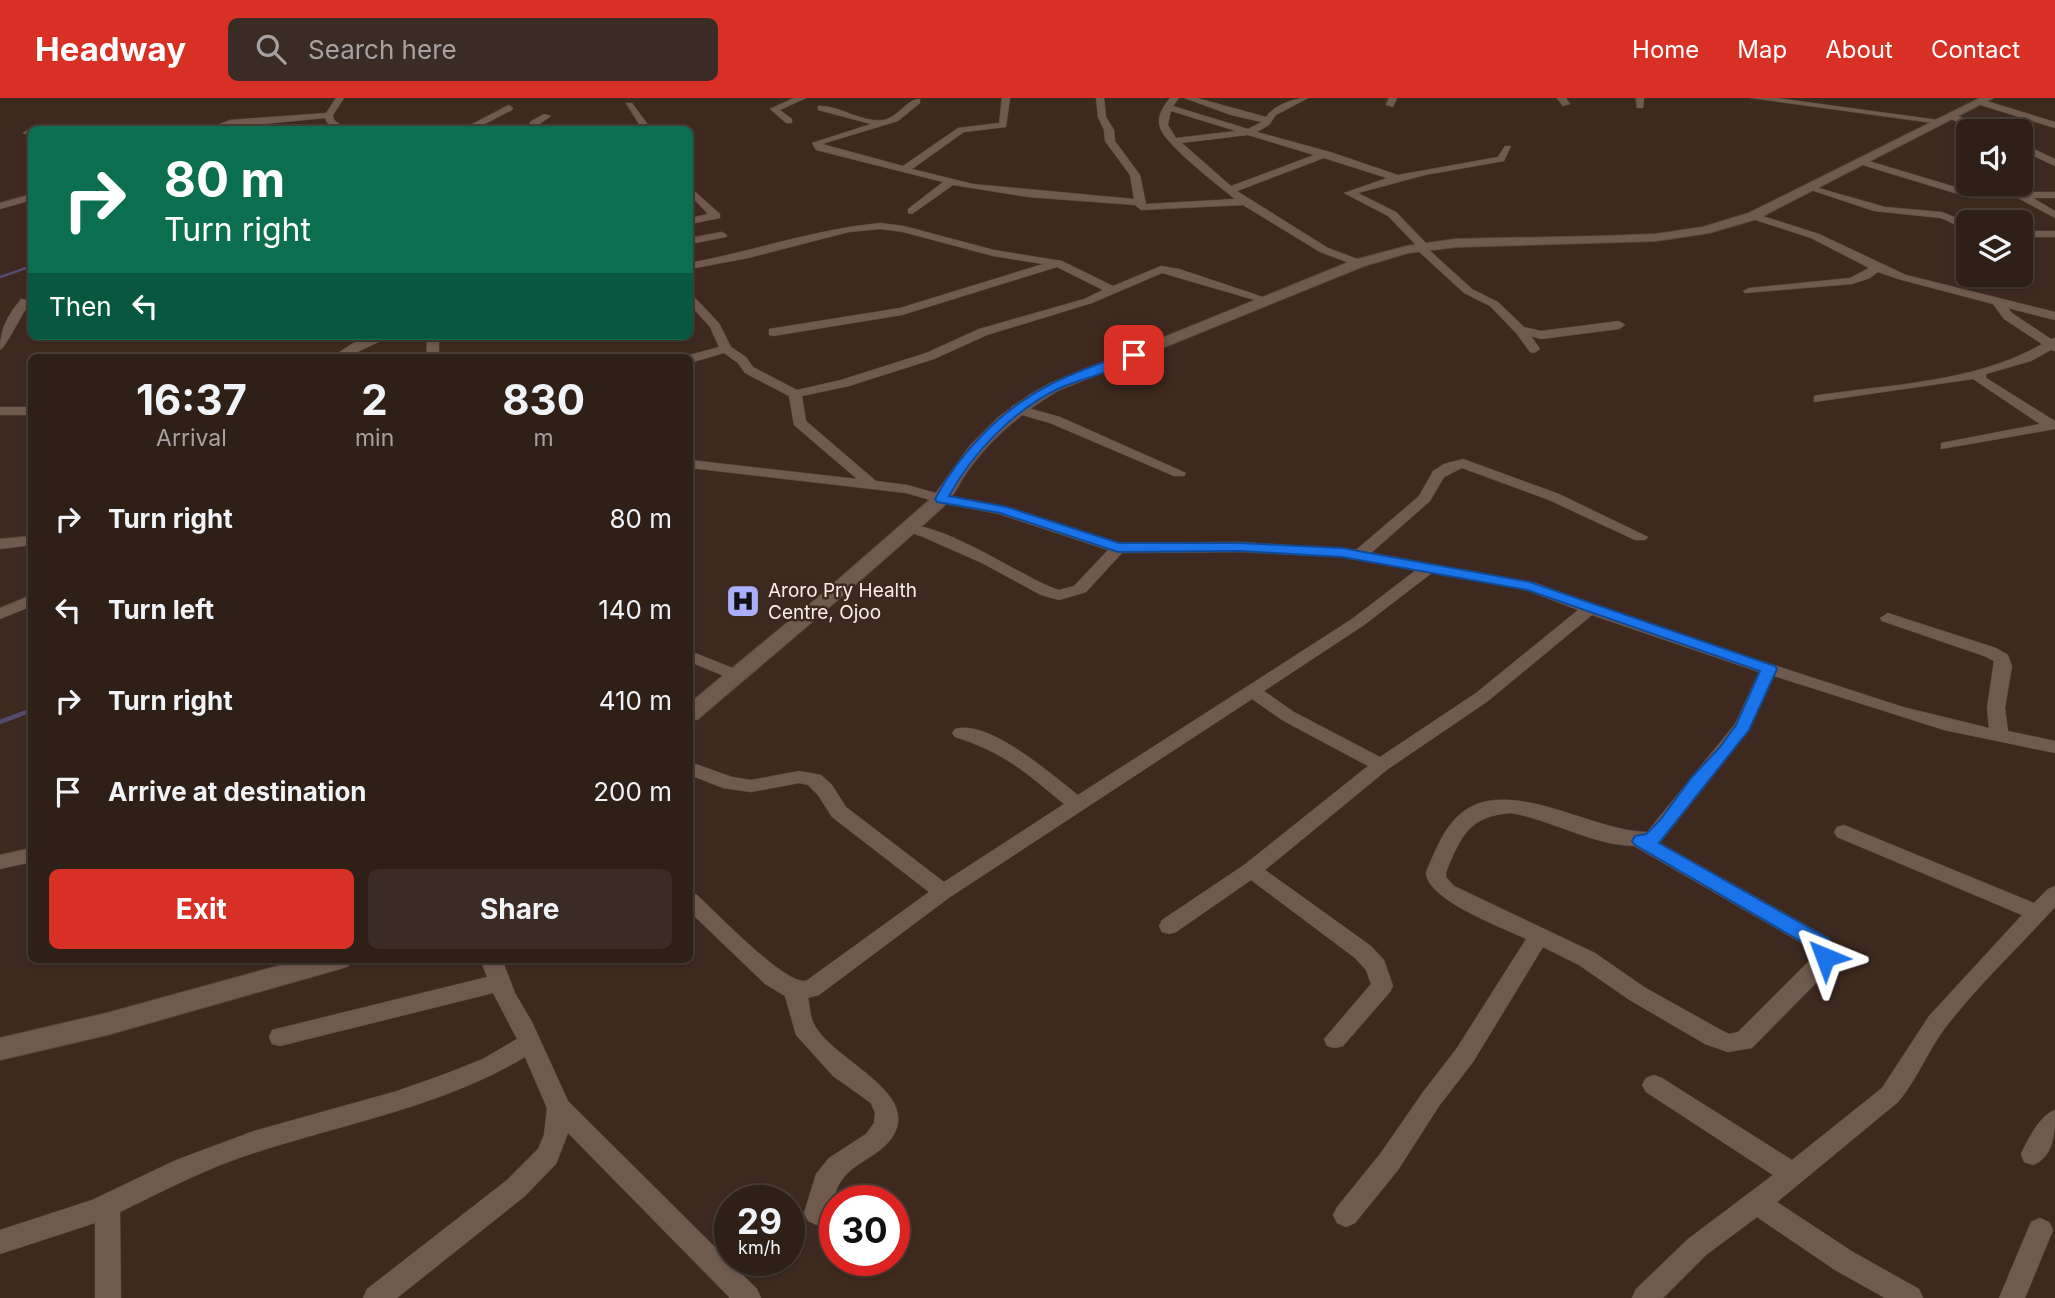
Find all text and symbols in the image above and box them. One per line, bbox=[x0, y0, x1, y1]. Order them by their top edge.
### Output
search box bbox=[228, 18, 718, 81]
text: Headway bbox=[35, 29, 186, 69]
icon: search bbox=[252, 30, 290, 68]
text: Search here bbox=[308, 34, 457, 65]
text: Home bbox=[1632, 35, 1699, 64]
text: Map bbox=[1737, 35, 1787, 64]
text: About bbox=[1825, 35, 1893, 64]
text: Contact bbox=[1931, 35, 2020, 64]
map controls bbox=[1956, 119, 2033, 287]
button: sound bbox=[1956, 119, 2033, 196]
text: 80 m bbox=[164, 150, 285, 209]
icon: right bbox=[49, 154, 140, 245]
text: Turn right bbox=[164, 210, 311, 249]
button: layers bbox=[1956, 210, 2033, 287]
icon: left bbox=[126, 287, 164, 325]
text: Then bbox=[49, 291, 112, 322]
pin bbox=[1104, 325, 1164, 385]
icon: arrive bbox=[1115, 336, 1153, 374]
text: 16:37 bbox=[136, 374, 247, 425]
text: 2 bbox=[361, 374, 388, 425]
text: 830 bbox=[502, 374, 585, 425]
text: Arrival bbox=[156, 424, 227, 452]
text: min bbox=[355, 424, 394, 452]
text: m bbox=[534, 424, 554, 452]
icon: right bbox=[49, 500, 87, 538]
text: Turn right bbox=[108, 503, 233, 534]
text: 80 m bbox=[609, 503, 672, 534]
place label: Aroro Pry Health Centre, Ojoo bbox=[768, 579, 917, 624]
hospital icon: Aroro Pry Health Centre, Ojoo bbox=[724, 582, 762, 620]
icon: left bbox=[49, 591, 87, 629]
text: Turn left bbox=[108, 594, 214, 625]
text: 140 m bbox=[598, 594, 672, 625]
icon: right bbox=[49, 682, 87, 720]
text: Turn right bbox=[108, 685, 233, 716]
text: 410 m bbox=[599, 685, 672, 716]
icon: arrive bbox=[49, 773, 87, 811]
text: Arrive at destination bbox=[108, 776, 367, 807]
text: 200 m bbox=[593, 776, 672, 807]
button: Exit bbox=[49, 869, 354, 949]
button: Share bbox=[368, 869, 672, 949]
position arrow bbox=[1788, 920, 1862, 994]
speed limit sign: 30 bbox=[819, 1185, 910, 1276]
text: 29 bbox=[737, 1200, 782, 1242]
text: km/h bbox=[738, 1237, 781, 1258]

